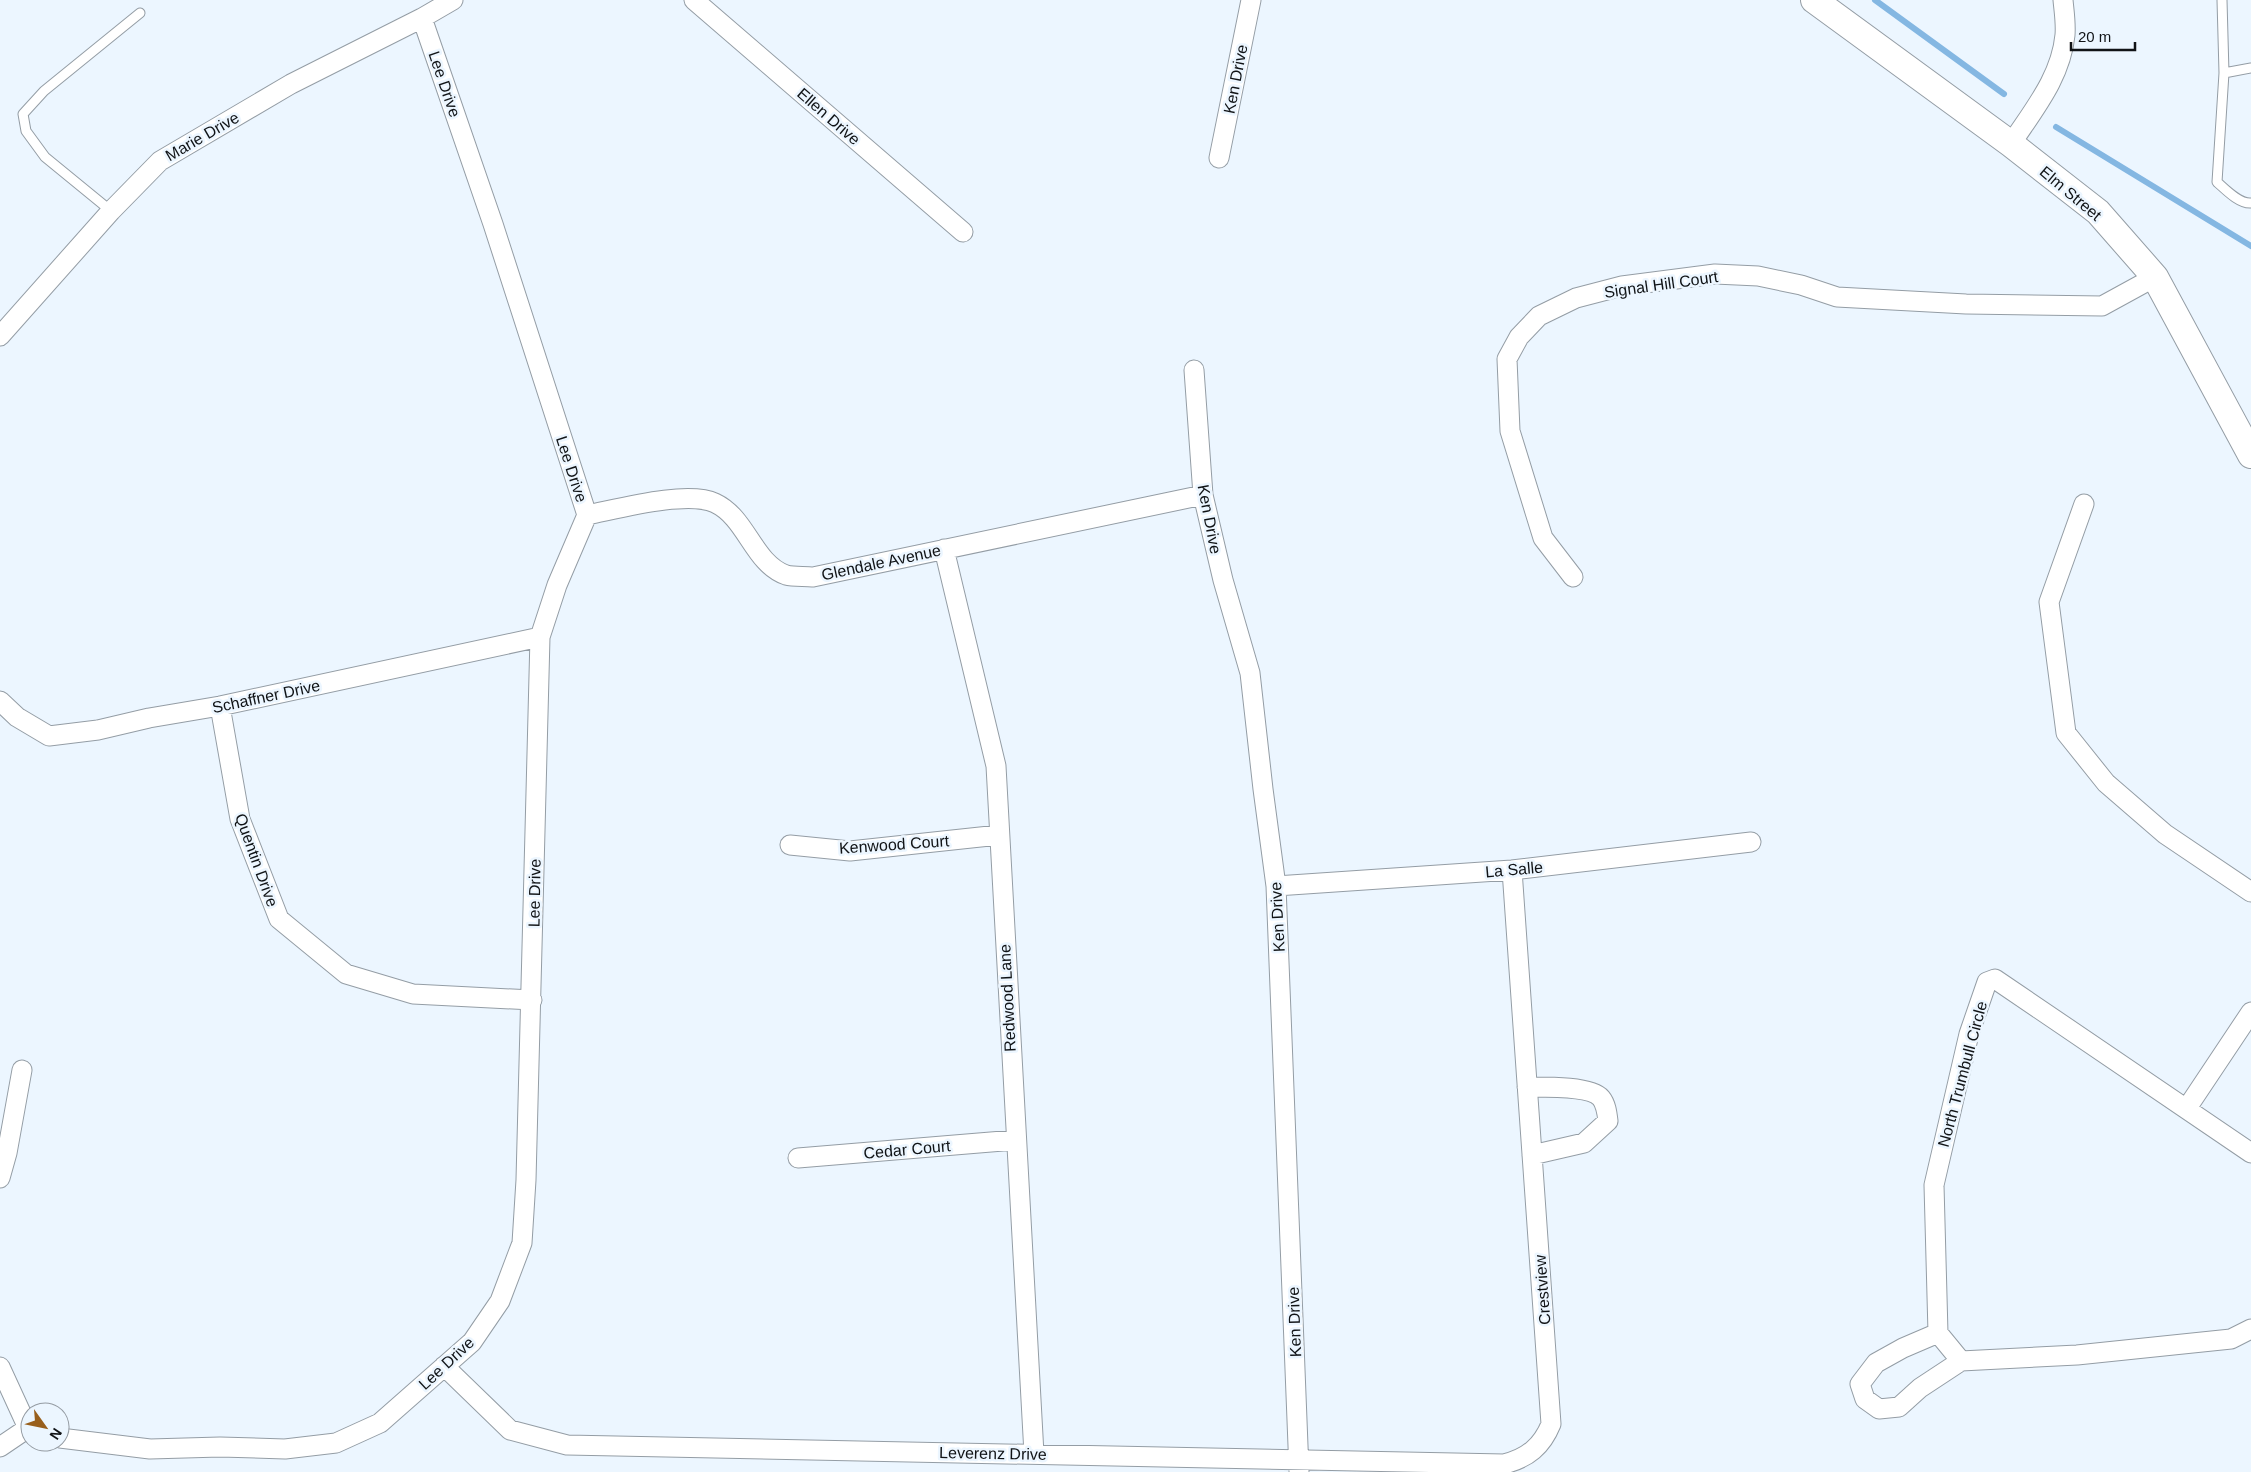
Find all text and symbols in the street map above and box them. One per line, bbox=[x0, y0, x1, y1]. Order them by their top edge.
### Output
scale bar bbox=[2071, 20, 2135, 52]
text: 20 m bbox=[2078, 28, 2111, 45]
street label: Ken Drive bbox=[1220, 43, 1251, 115]
street label: Lee Drive bbox=[425, 49, 464, 119]
street label: Ellen Drive bbox=[794, 85, 864, 148]
street label: Marie Drive bbox=[163, 109, 242, 164]
street label: Elm Street bbox=[2037, 163, 2105, 224]
street label: Signal Hill Court bbox=[1603, 268, 1720, 301]
street label: Lee Drive bbox=[553, 434, 590, 504]
street label: Ken Drive bbox=[1194, 483, 1225, 555]
street label: Glendale Avenue bbox=[820, 542, 942, 583]
street label: Schaffner Drive bbox=[211, 677, 322, 716]
street label: Quentin Drive bbox=[232, 811, 281, 909]
street label: Kenwood Court bbox=[838, 832, 950, 857]
street label: Lee Drive bbox=[525, 859, 544, 927]
street label: La Salle bbox=[1484, 859, 1544, 880]
street label: Ken Drive bbox=[1267, 881, 1288, 952]
street label: Redwood Lane bbox=[996, 944, 1019, 1052]
street label: North Trumbull Circle bbox=[1935, 999, 1990, 1149]
street label: Cedar Court bbox=[863, 1137, 952, 1162]
street label: Crestview bbox=[1532, 1254, 1553, 1326]
street label: Ken Drive bbox=[1285, 1286, 1304, 1357]
street label: Lee Drive bbox=[416, 1334, 477, 1393]
north arrow bbox=[20, 1402, 70, 1452]
text: N bbox=[46, 1425, 65, 1443]
street label: Leverenz Drive bbox=[939, 1444, 1047, 1463]

